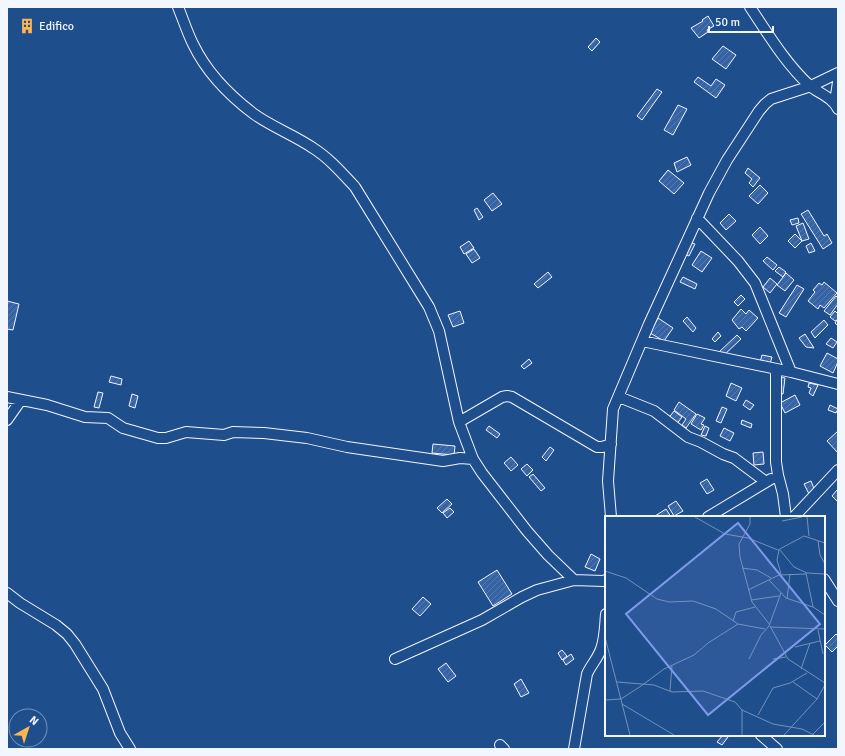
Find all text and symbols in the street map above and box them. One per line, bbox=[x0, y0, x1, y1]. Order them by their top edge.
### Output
scale bar bbox=[709, 8, 773, 34]
text: 50 m bbox=[715, 15, 740, 30]
building icon: Edifico bbox=[18, 17, 36, 35]
place label: Edifico bbox=[39, 19, 74, 34]
inset map bbox=[605, 516, 825, 736]
north arrow bbox=[8, 708, 48, 748]
text: N bbox=[27, 713, 41, 728]

